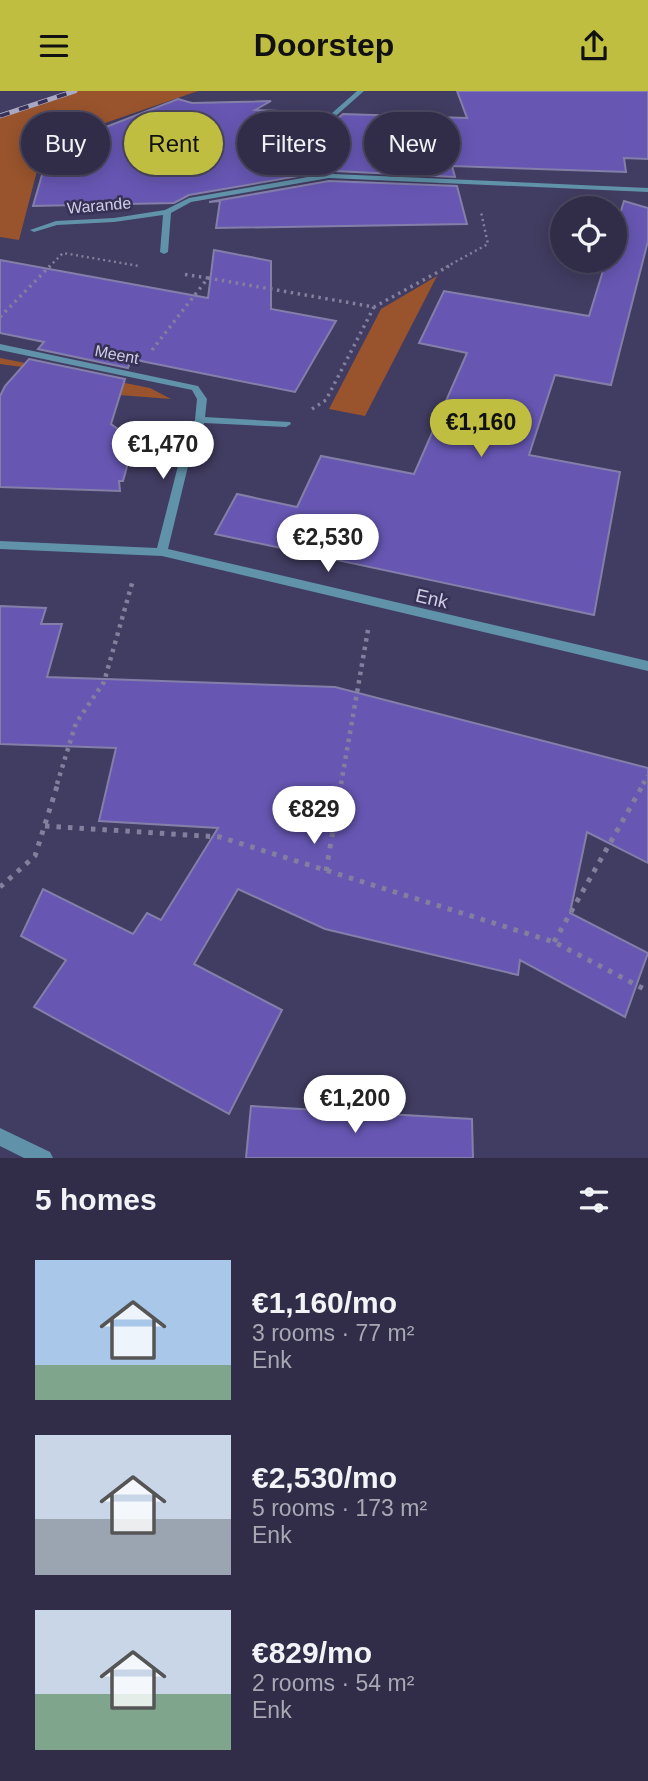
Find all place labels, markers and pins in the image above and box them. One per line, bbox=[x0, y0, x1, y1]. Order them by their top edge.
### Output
pin: €1,160 bbox=[424, 399, 538, 459]
pin: €1,470 bbox=[106, 421, 220, 481]
pin: €2,530 bbox=[271, 515, 385, 574]
pin: €829 bbox=[273, 787, 355, 846]
pin: €1,200 bbox=[298, 1075, 412, 1135]

